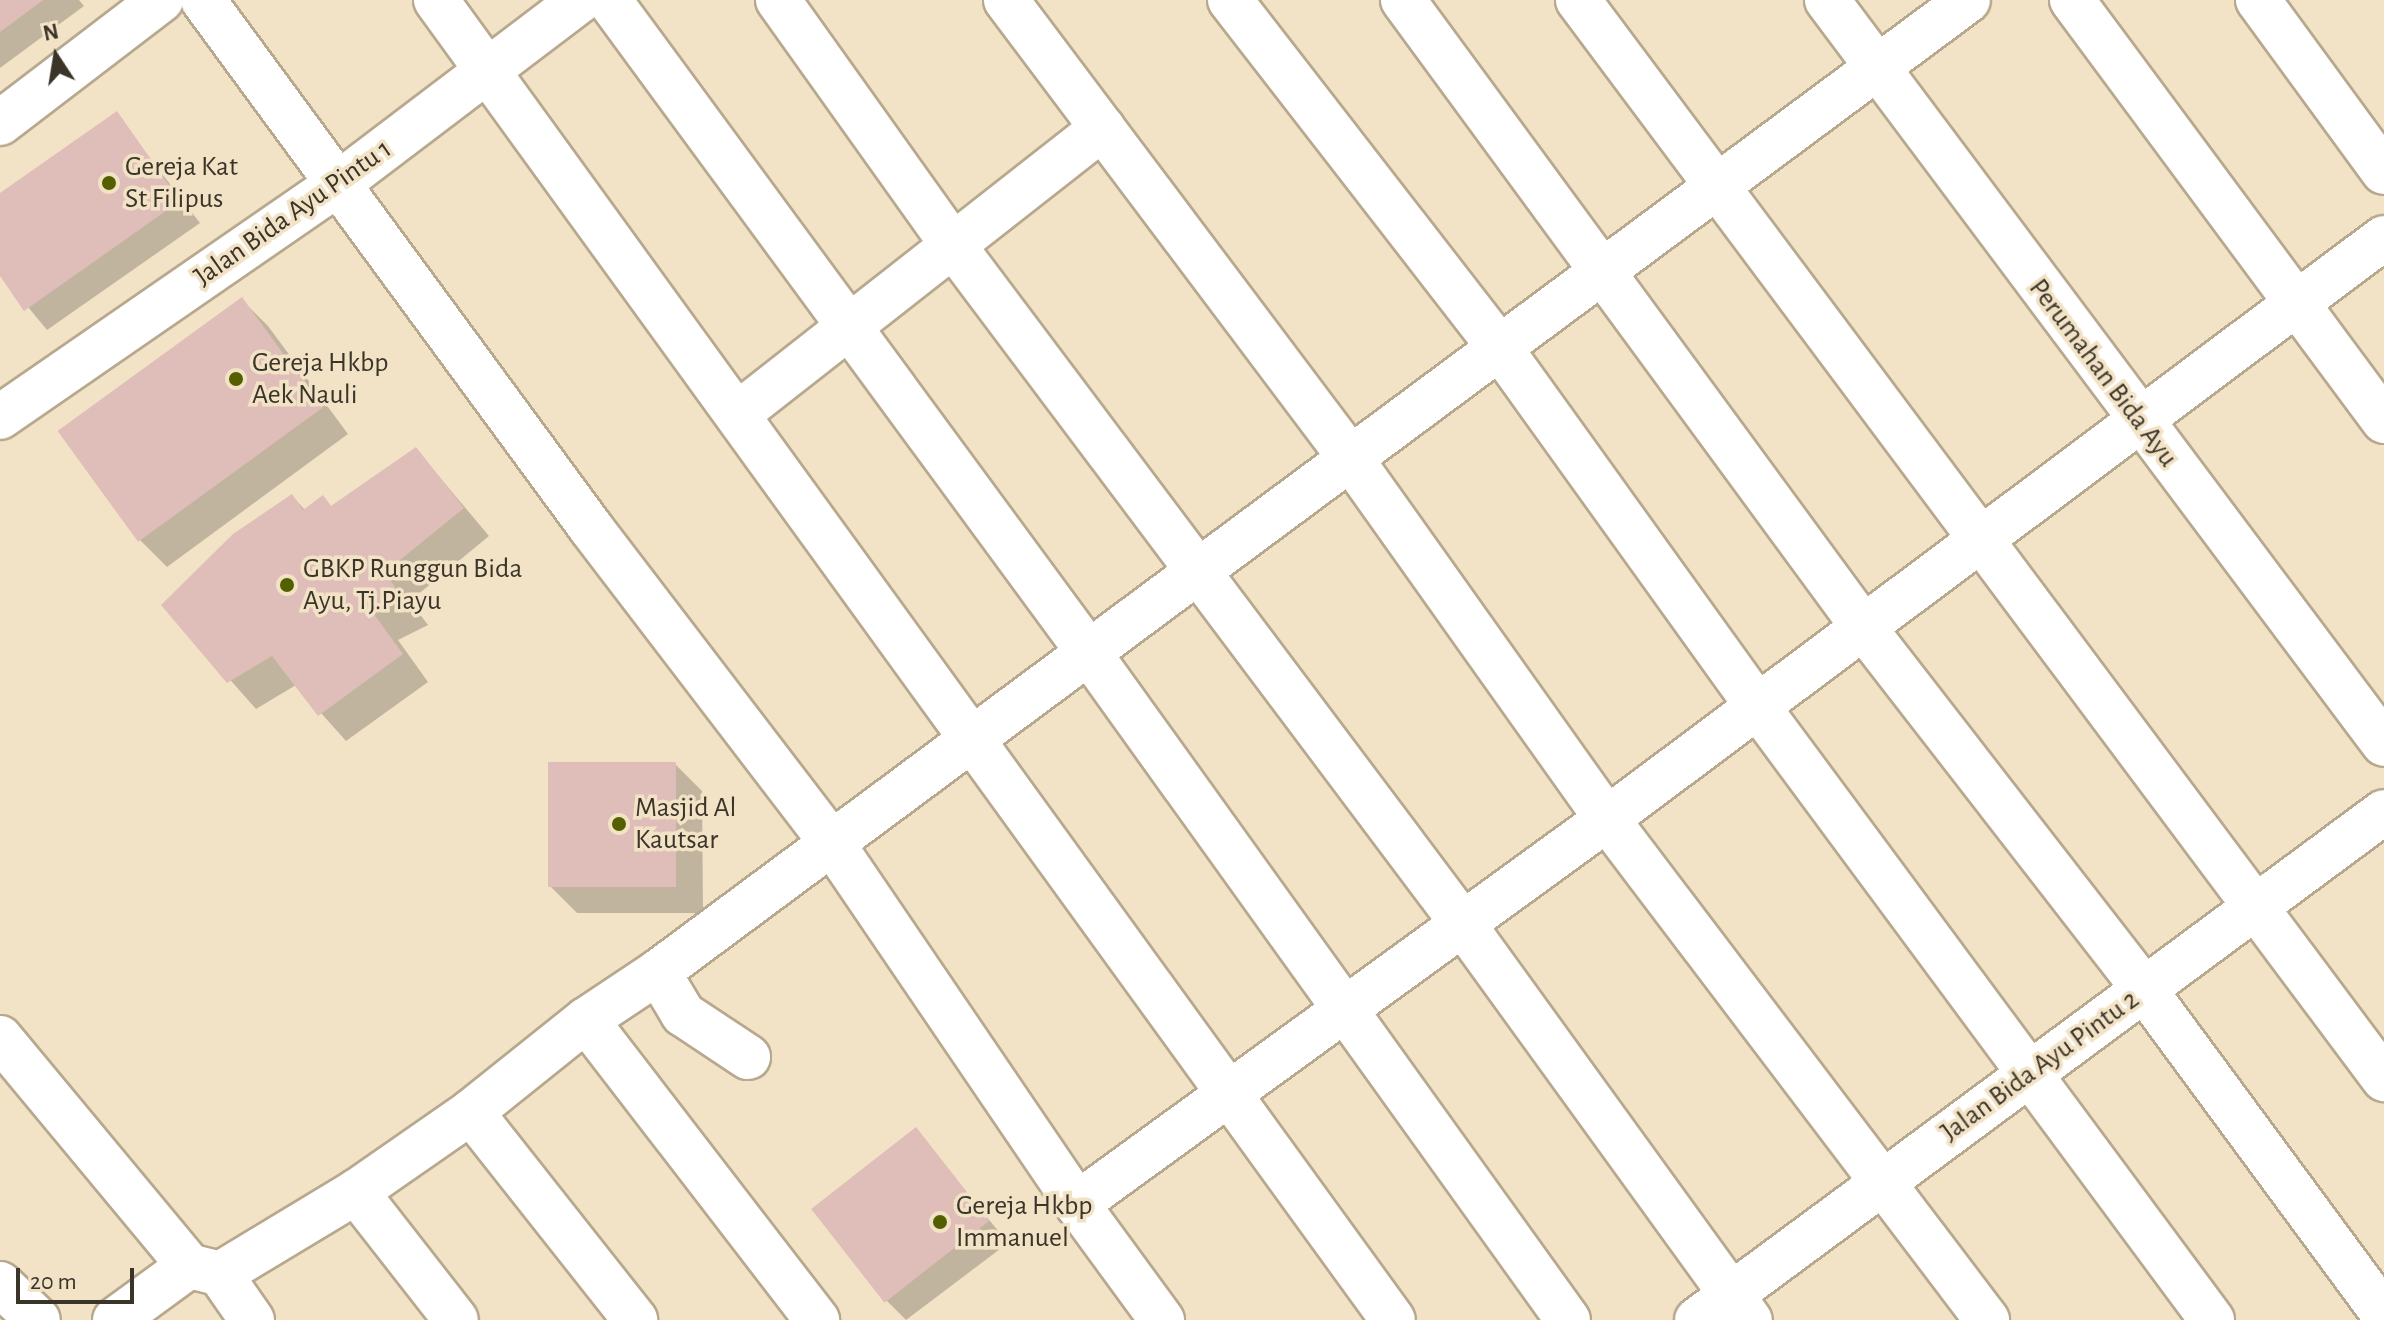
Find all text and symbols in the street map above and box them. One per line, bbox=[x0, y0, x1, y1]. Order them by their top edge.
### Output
north arrow bbox=[16, 16, 96, 96]
text: N bbox=[41, 20, 61, 45]
street label: Jalan Bida Ayu Pintu 1 bbox=[188, 132, 398, 294]
place label: Gereja Kat St Filipus bbox=[125, 150, 238, 216]
marker: Gereja Kat St Filipus bbox=[100, 174, 118, 192]
street label: Perumahan Bida Ayu bbox=[2021, 272, 2185, 474]
place label: Gereja Hkbp Aek Nauli bbox=[252, 346, 389, 412]
marker: Gereja Hkbp Aek Nauli bbox=[227, 370, 245, 388]
place label: GBKP Runggun Bida Ayu, Tj.Piayu bbox=[303, 552, 522, 618]
marker: GBKP Runggun Bida Ayu, Tj.Piayu bbox=[278, 576, 296, 594]
place label: Masjid Al Kautsar bbox=[635, 791, 737, 857]
marker: Masjid Al Kautsar bbox=[610, 815, 628, 833]
street label: Jalan Bida Ayu Pintu 2 bbox=[1934, 983, 2146, 1149]
place label: Gereja Hkbp Immanuel bbox=[956, 1189, 1093, 1255]
marker: Gereja Hkbp Immanuel bbox=[931, 1213, 949, 1231]
scale bar bbox=[20, 1252, 138, 1302]
text: 20 m bbox=[30, 1270, 77, 1294]

